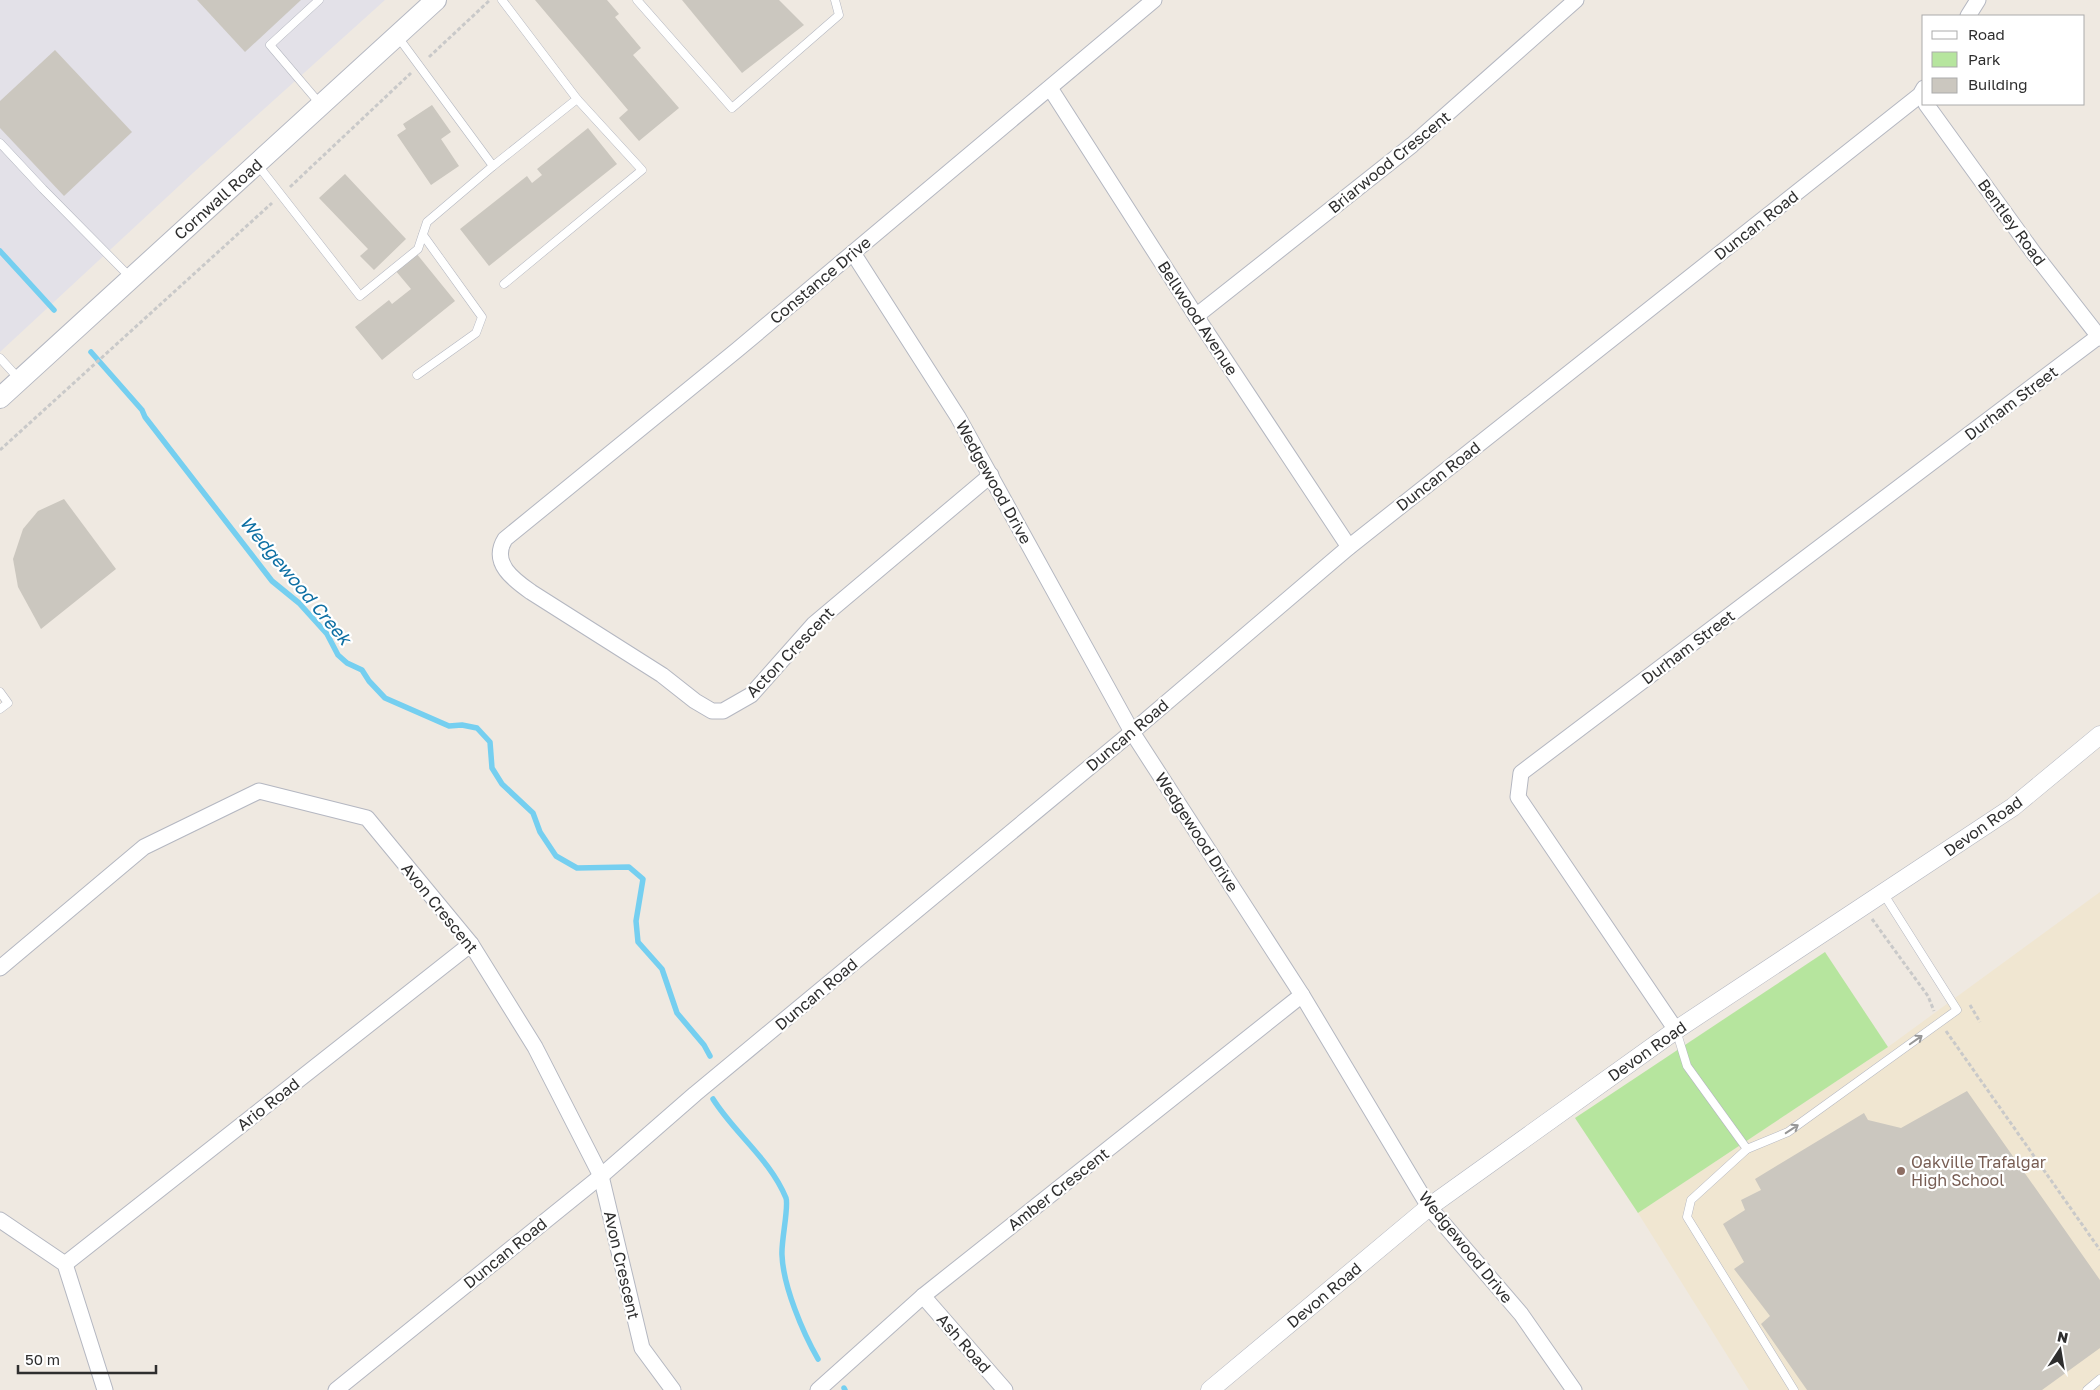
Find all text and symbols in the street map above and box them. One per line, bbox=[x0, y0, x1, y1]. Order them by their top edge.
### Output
legend bbox=[1922, 15, 2085, 105]
text: Road bbox=[1968, 25, 2005, 43]
text: Park bbox=[1968, 50, 2001, 68]
text: Building bbox=[1968, 75, 2028, 93]
street label: Briarwood Crescent bbox=[1324, 107, 1454, 217]
street label: Cornwall Road bbox=[170, 154, 266, 244]
street label: Bentley Road bbox=[1974, 175, 2050, 269]
street label: Duncan Road bbox=[1710, 186, 1802, 264]
street label: Constance Drive bbox=[765, 232, 875, 328]
street label: Bellwood Avenue bbox=[1154, 257, 1242, 379]
street label: Durham Street bbox=[1960, 361, 2062, 445]
street label: Wedgewood Drive bbox=[952, 417, 1036, 547]
street label: Duncan Road bbox=[1392, 437, 1484, 515]
water label: Wedgewood Creek bbox=[236, 511, 357, 650]
street label: Acton Crescent bbox=[742, 603, 838, 701]
street label: Durham Street bbox=[1637, 605, 1739, 689]
street label: Duncan Road bbox=[1082, 695, 1172, 775]
street label: Wedgewood Drive bbox=[1151, 769, 1243, 895]
street label: Devon Road bbox=[1940, 792, 2026, 860]
street label: Avon Crescent bbox=[397, 859, 483, 957]
street label: Duncan Road bbox=[771, 954, 861, 1034]
street label: Devon Road bbox=[1604, 1017, 1690, 1085]
one-way arrow bbox=[1908, 1035, 1922, 1045]
street label: Ario Road bbox=[233, 1073, 303, 1135]
one-way arrow bbox=[1784, 1124, 1798, 1134]
street label: Amber Crescent bbox=[1003, 1143, 1113, 1235]
place label: Oakville Trafalgar High School bbox=[1911, 1152, 2046, 1190]
marker: Oakville Trafalgar High School bbox=[1895, 1165, 1907, 1177]
street label: Wedgewood Drive bbox=[1415, 1187, 1517, 1307]
street label: Avon Crescent bbox=[600, 1209, 644, 1321]
street label: Duncan Road bbox=[459, 1213, 551, 1293]
street label: Devon Road bbox=[1283, 1258, 1365, 1332]
street label: Ash Road bbox=[933, 1309, 995, 1377]
north arrow bbox=[2035, 1325, 2085, 1375]
text: N bbox=[2056, 1327, 2070, 1346]
scale bar bbox=[18, 1342, 155, 1374]
text: 50 m bbox=[25, 1350, 60, 1368]

